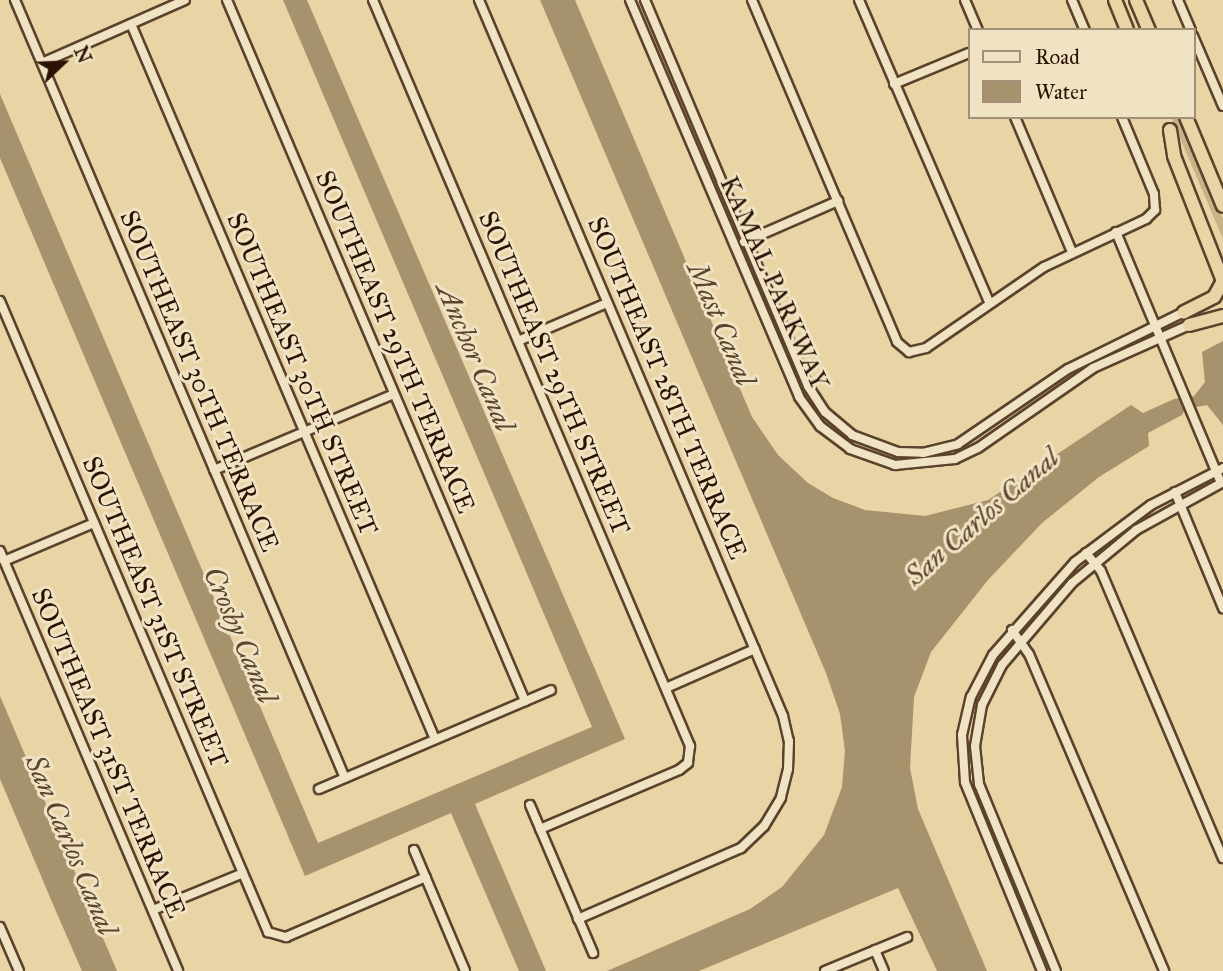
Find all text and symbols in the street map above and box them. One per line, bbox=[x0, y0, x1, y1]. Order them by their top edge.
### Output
north arrow bbox=[28, 28, 98, 98]
legend bbox=[968, 28, 1195, 119]
text: N bbox=[69, 43, 97, 67]
text: Road bbox=[1035, 44, 1080, 70]
text: Water bbox=[1035, 79, 1087, 105]
street label: SOUTHEAST 29TH TERRACE bbox=[309, 166, 481, 518]
street label: KAMAL PARKWAY bbox=[713, 172, 835, 394]
street label: SOUTHEAST 30TH TERRACE bbox=[113, 206, 285, 556]
street label: SOUTHEAST 29TH STREET bbox=[472, 206, 636, 540]
street label: SOUTHEAST 30TH STREET bbox=[220, 208, 384, 540]
street label: SOUTHEAST 28TH TERRACE bbox=[581, 212, 753, 564]
water label: Mast Canal bbox=[680, 257, 762, 391]
water label: Anchor Canal bbox=[429, 278, 521, 436]
water label: San Carlos Canal bbox=[898, 441, 1066, 593]
street label: SOUTHEAST 31ST STREET bbox=[75, 452, 235, 772]
water label: Crosby Canal bbox=[196, 562, 284, 708]
street label: SOUTHEAST 31ST TERRACE bbox=[24, 583, 192, 923]
water label: San Carlos Canal bbox=[18, 750, 124, 940]

